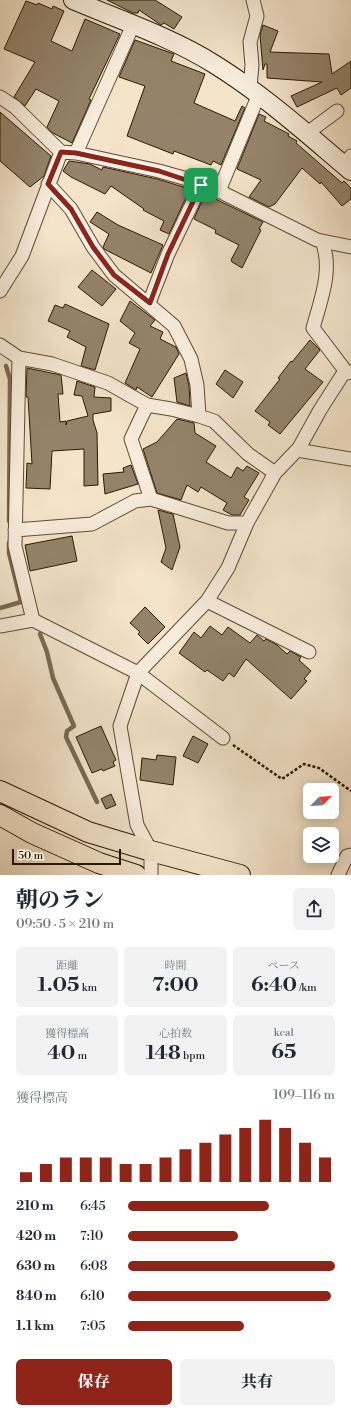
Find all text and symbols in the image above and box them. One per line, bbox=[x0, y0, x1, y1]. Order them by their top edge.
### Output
pin bbox=[184, 168, 218, 202]
icon: arrive bbox=[190, 174, 212, 196]
north arrow bbox=[303, 783, 339, 819]
map controls bbox=[303, 783, 339, 863]
button: layers bbox=[303, 827, 339, 863]
scale bar bbox=[12, 847, 121, 866]
text: 50 m bbox=[18, 849, 43, 863]
text: 朝のラン bbox=[16, 887, 104, 914]
button: share bbox=[293, 888, 335, 930]
text: 09:50 · 5 × 210 m bbox=[16, 916, 114, 932]
text: 距離 bbox=[56, 959, 78, 973]
text: 時間 bbox=[164, 959, 186, 973]
text: ペース bbox=[268, 959, 300, 973]
text: 1.05 bbox=[37, 973, 79, 998]
text: 7:00 bbox=[152, 973, 199, 998]
text: 6:40 bbox=[251, 973, 297, 998]
text: km bbox=[79, 981, 97, 995]
text: /km bbox=[297, 981, 317, 995]
text: kcal bbox=[274, 1026, 294, 1040]
text: 獲得標高 bbox=[45, 1027, 89, 1041]
text: 心拍数 bbox=[159, 1027, 192, 1041]
text: 65 bbox=[271, 1040, 296, 1065]
text: 40 bbox=[47, 1041, 75, 1066]
text: 148 bbox=[146, 1041, 181, 1066]
text: m bbox=[75, 1049, 87, 1063]
text: bpm bbox=[181, 1049, 205, 1063]
text: 109–116 m bbox=[273, 1087, 335, 1103]
text: 獲得標高 bbox=[16, 1090, 68, 1106]
text: 210 m bbox=[16, 1198, 53, 1214]
text: 6:45 bbox=[80, 1198, 106, 1214]
text: 420 m bbox=[16, 1228, 56, 1244]
text: 7:10 bbox=[80, 1228, 103, 1244]
text: 630 m bbox=[16, 1258, 55, 1274]
text: 6:08 bbox=[80, 1258, 107, 1274]
text: 840 m bbox=[16, 1288, 57, 1304]
text: 6:10 bbox=[80, 1288, 105, 1304]
text: 1.1 km bbox=[16, 1318, 54, 1334]
text: 7:05 bbox=[80, 1318, 105, 1334]
button: 保存 bbox=[16, 1359, 172, 1405]
button: 共有 bbox=[180, 1359, 335, 1405]

